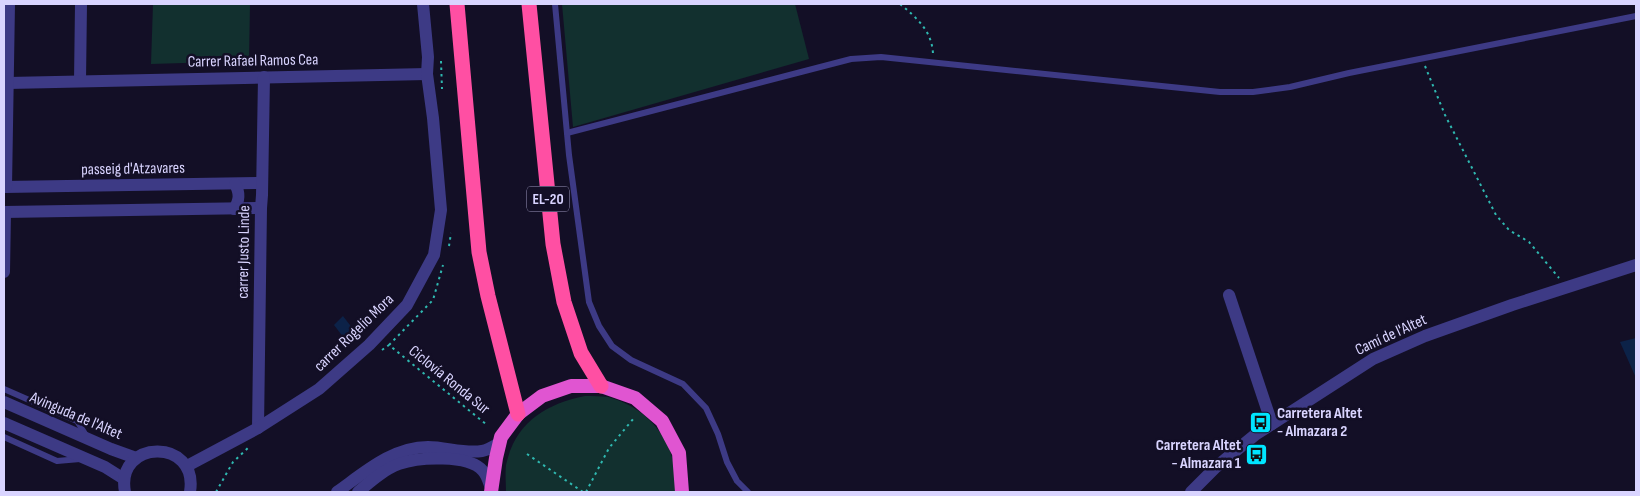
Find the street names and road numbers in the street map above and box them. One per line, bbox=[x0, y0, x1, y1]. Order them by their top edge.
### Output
street label: Carrer Rafael Ramos Cea bbox=[187, 50, 319, 72]
street label: passeig d'Atzavares bbox=[81, 159, 185, 179]
road number: EL-20 bbox=[527, 186, 569, 212]
street label: carrer Justo Linde bbox=[234, 205, 254, 299]
street label: carrer Rogelio Mora bbox=[310, 290, 398, 376]
street label: Camí de l'Altet bbox=[1352, 310, 1430, 360]
street label: Ciclovía Ronda Sur bbox=[405, 342, 494, 419]
street label: Avinguda de l'Altet bbox=[26, 388, 125, 444]

